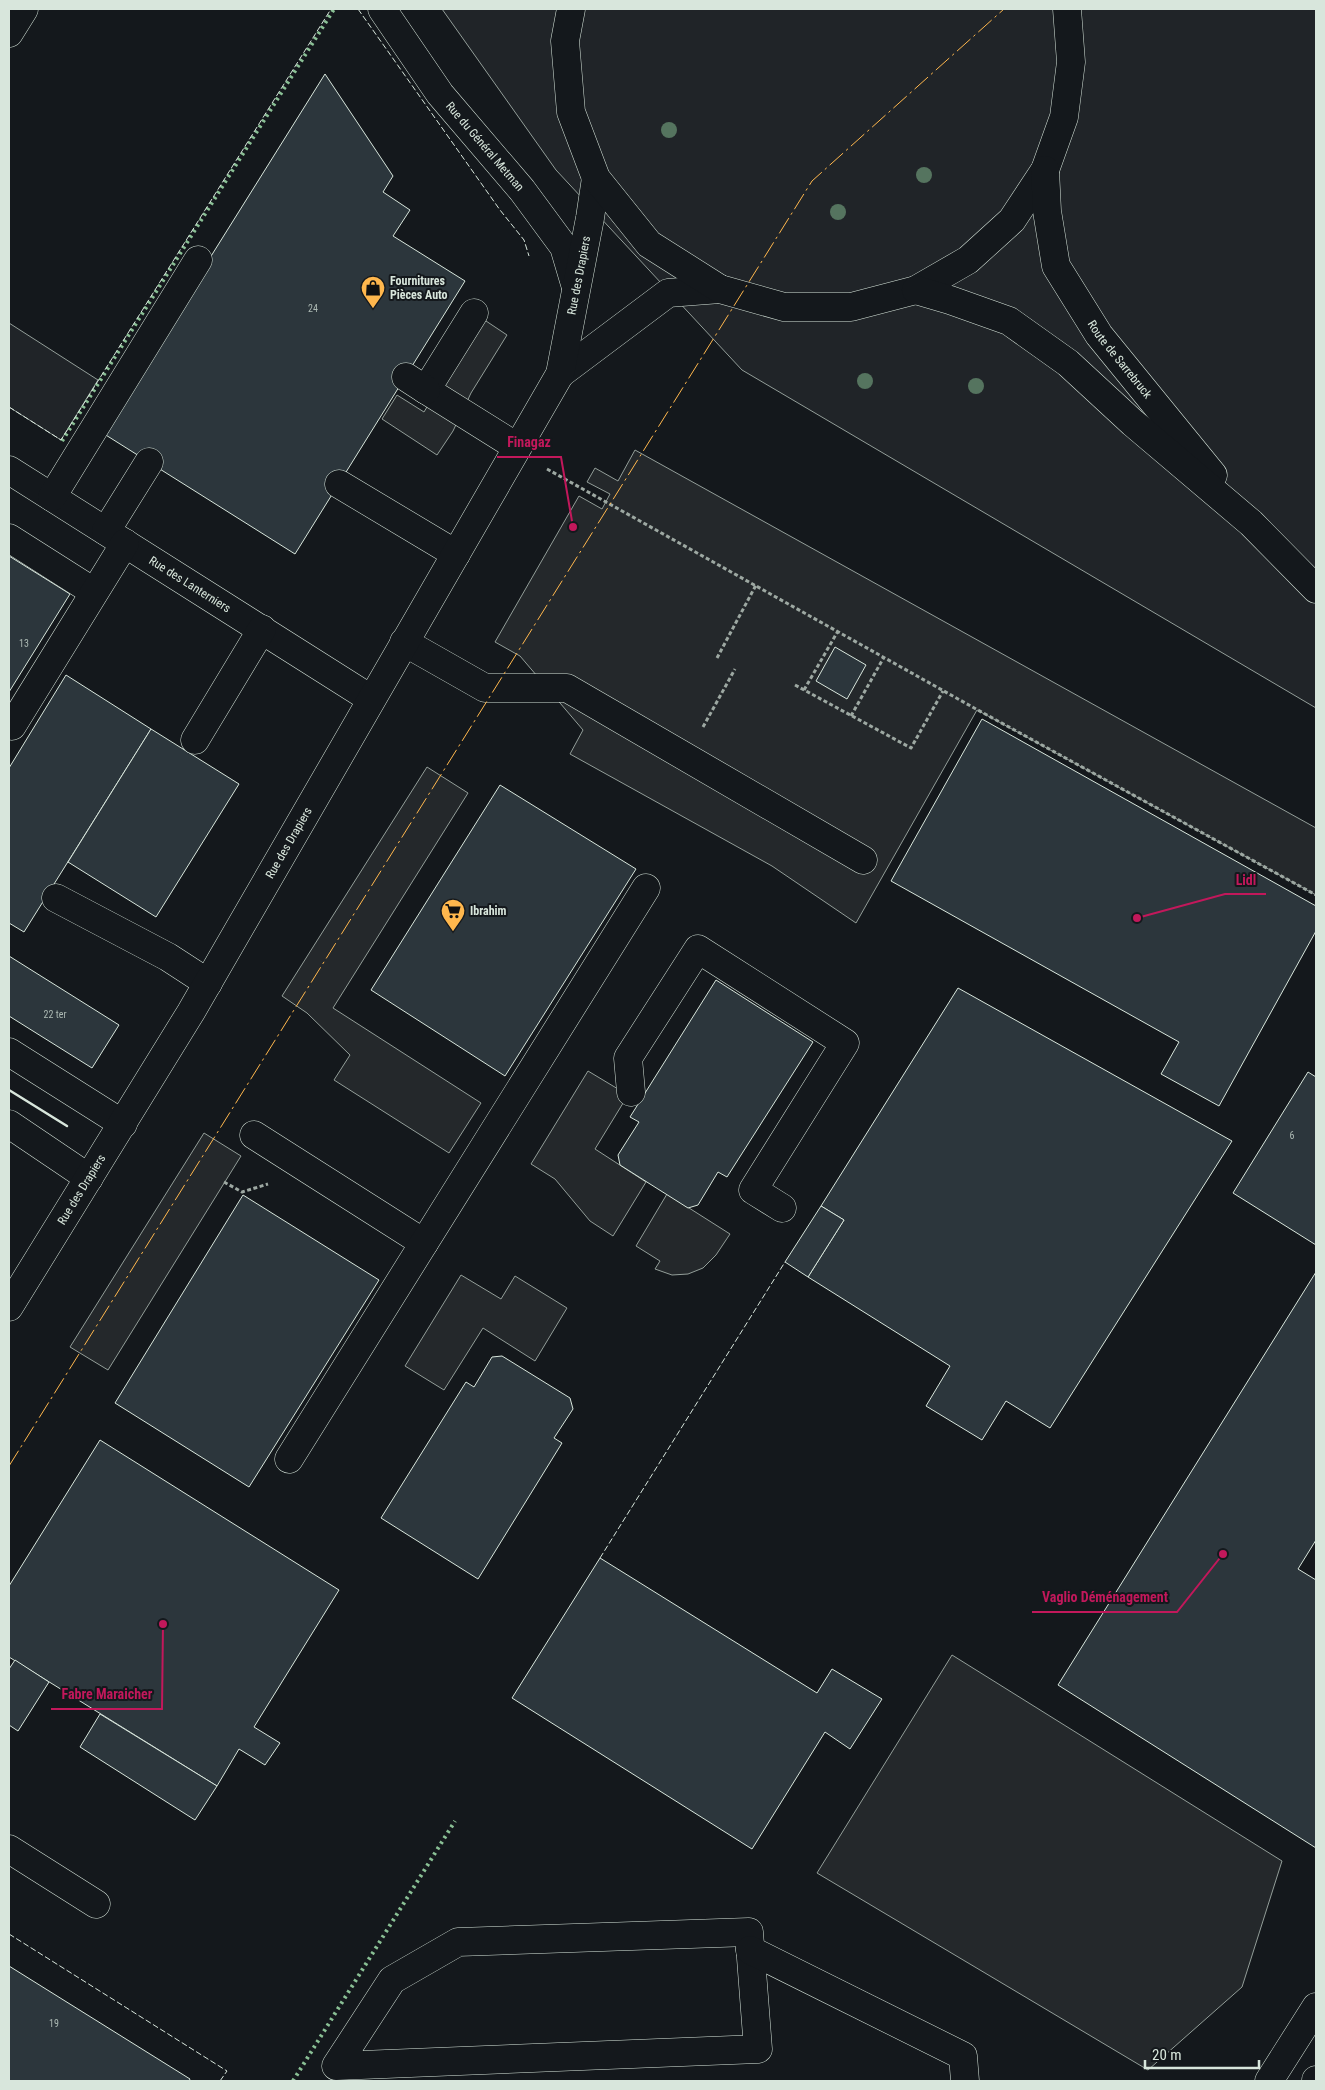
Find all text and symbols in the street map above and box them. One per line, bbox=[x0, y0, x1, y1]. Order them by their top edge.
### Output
street label: Rue du Général Metman bbox=[443, 99, 527, 194]
street label: Rue des Drapiers bbox=[565, 235, 593, 316]
place label: Fournitures Pièces Auto bbox=[390, 274, 448, 302]
shop icon: Fournitures Pièces Auto bbox=[360, 275, 386, 309]
house number: 24 bbox=[308, 303, 318, 314]
street label: Route de Sarrebruck bbox=[1085, 318, 1155, 402]
callout: Finagaz bbox=[497, 428, 561, 457]
text: Finagaz bbox=[507, 434, 551, 450]
street label: Rue des Lanterniers bbox=[146, 553, 233, 615]
house number: 13 bbox=[19, 638, 29, 649]
street label: Rue des Drapiers bbox=[263, 805, 315, 881]
callout: Lidl bbox=[1225, 865, 1266, 894]
text: Lidl bbox=[1236, 872, 1256, 888]
supermarket icon: Ibrahim bbox=[440, 898, 466, 932]
place label: Ibrahim bbox=[470, 904, 507, 918]
house number: 22 ter bbox=[44, 1009, 66, 1020]
house number: 6 bbox=[1290, 1130, 1295, 1141]
street label: Rue des Drapiers bbox=[55, 1152, 108, 1227]
callout: Vaglio Déménagement bbox=[1032, 1583, 1177, 1612]
text: Vaglio Déménagement bbox=[1042, 1589, 1168, 1605]
callout: Fabre Maraicher bbox=[51, 1680, 162, 1709]
text: Fabre Maraicher bbox=[62, 1686, 153, 1702]
house number: 19 bbox=[49, 2018, 59, 2029]
scale bar bbox=[1145, 2038, 1259, 2070]
text: 20 m bbox=[1152, 2046, 1182, 2064]

